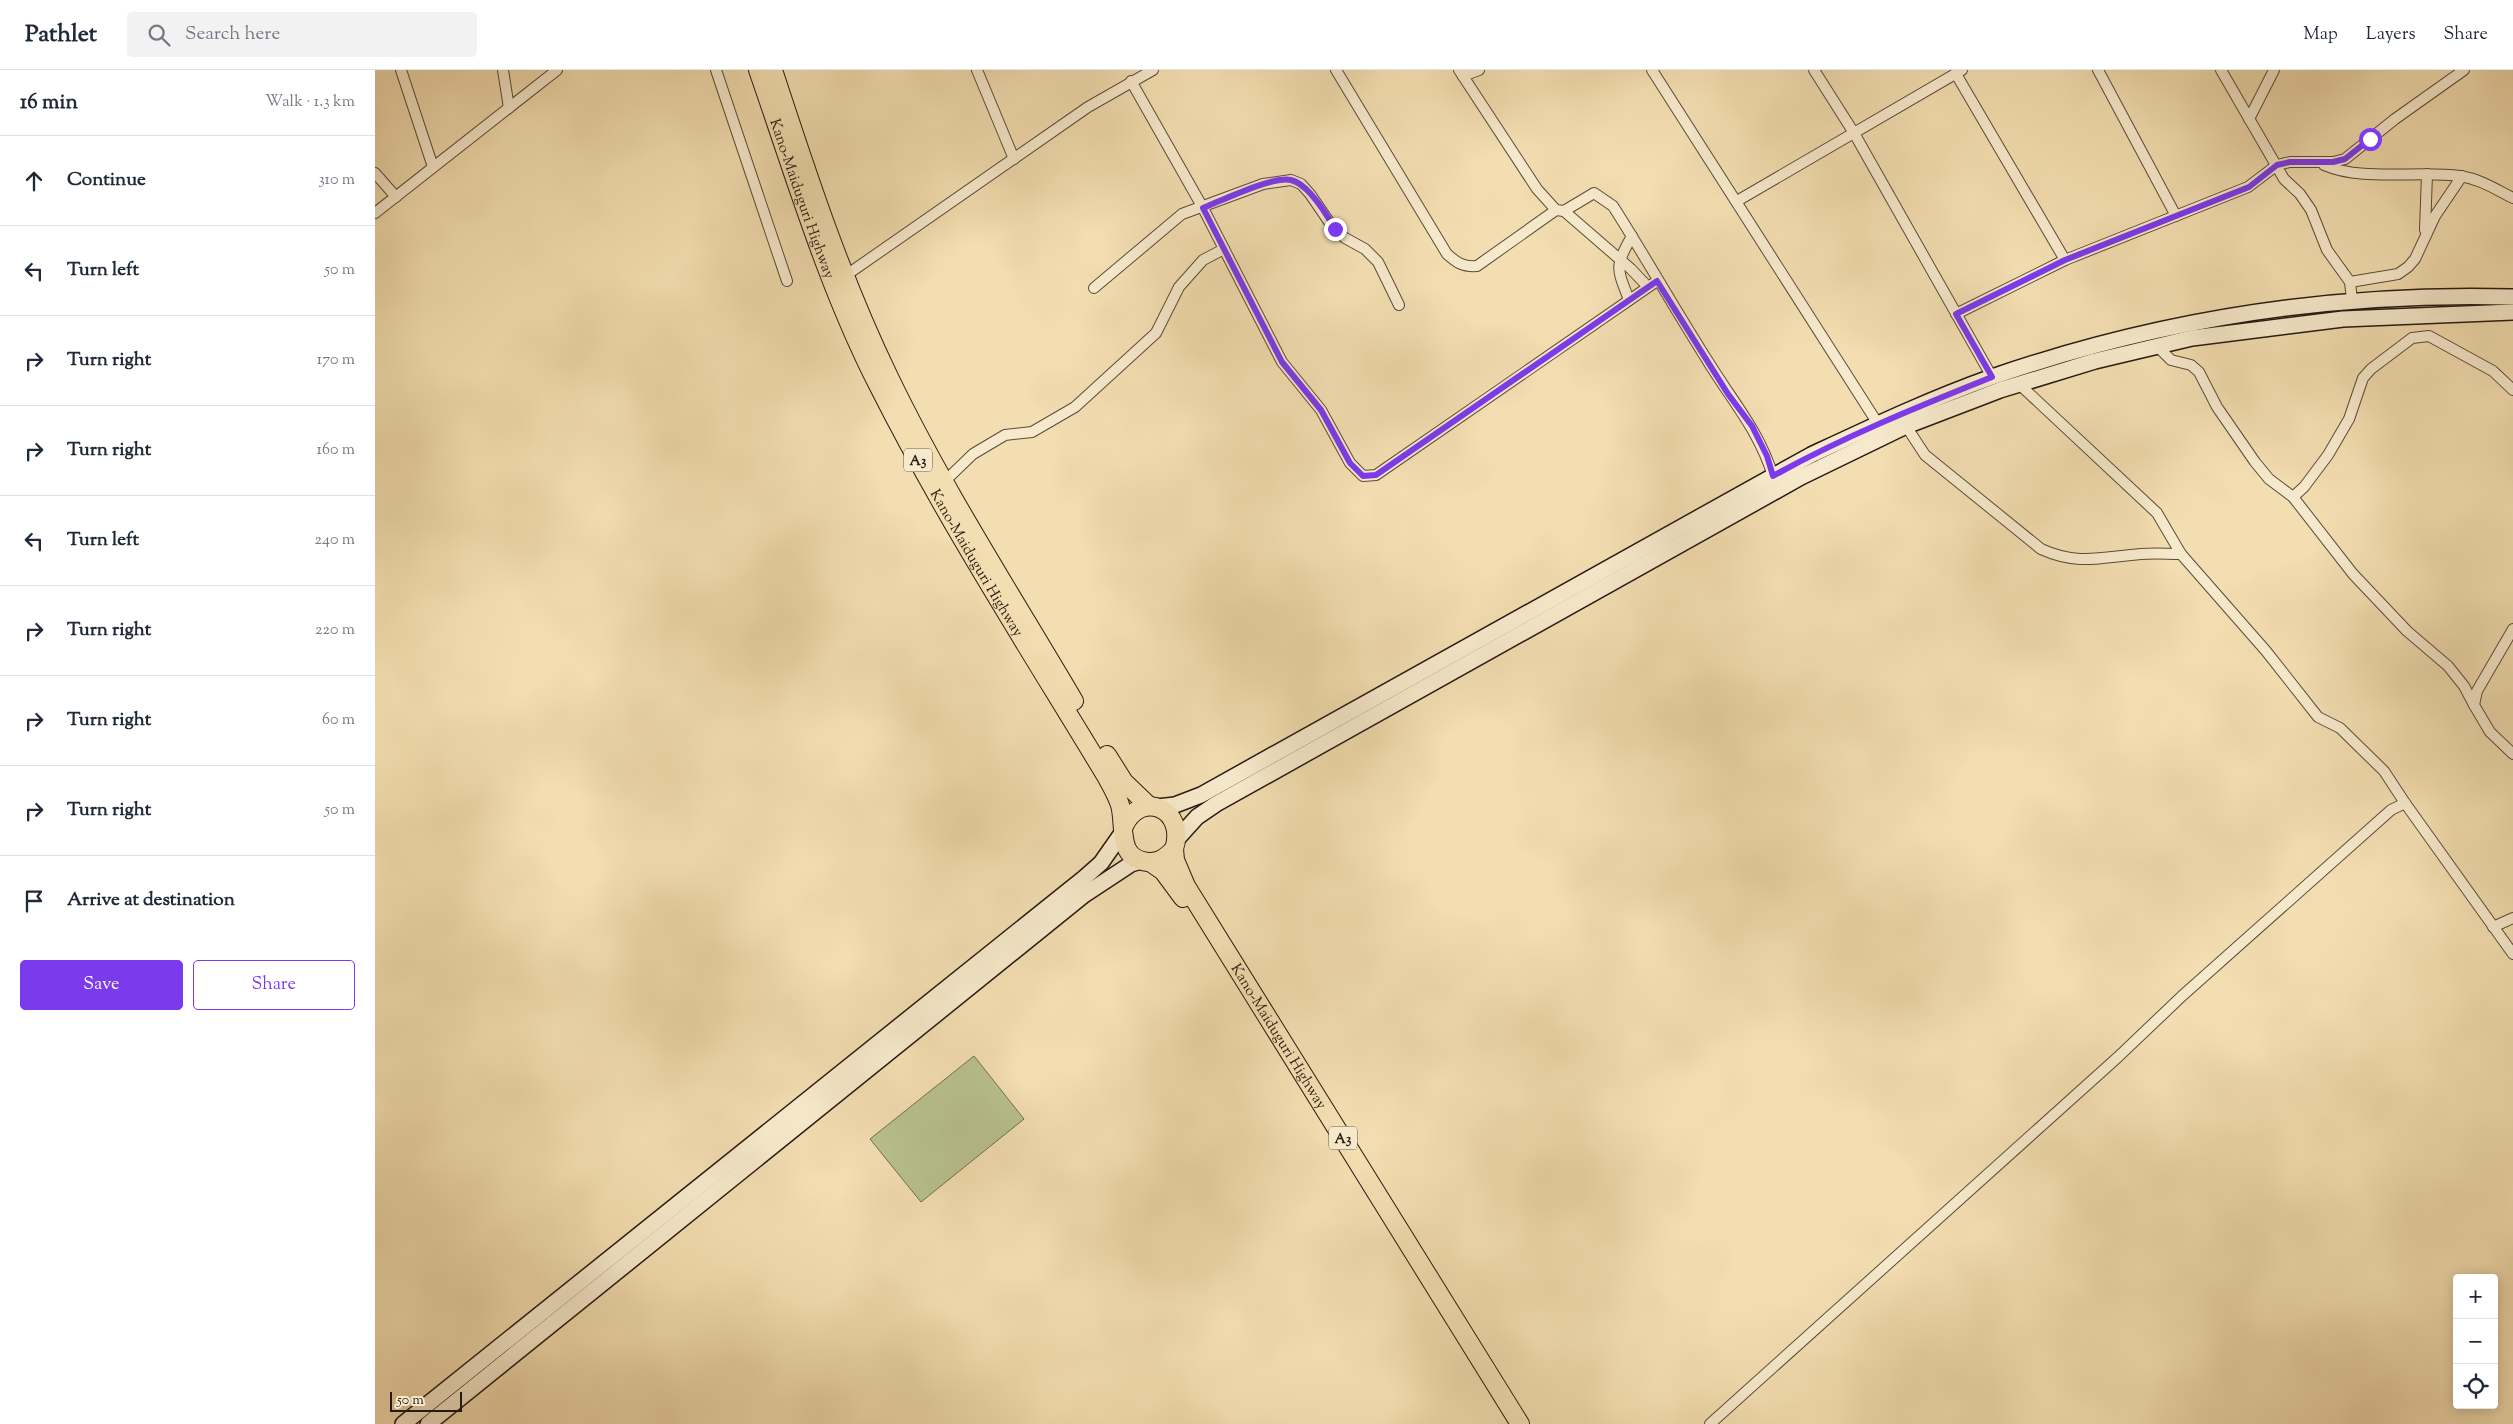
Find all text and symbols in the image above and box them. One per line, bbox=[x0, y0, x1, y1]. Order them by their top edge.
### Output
search box bbox=[127, 12, 477, 57]
text: Pathlet bbox=[25, 18, 97, 52]
icon: search bbox=[145, 21, 173, 49]
text: Search here bbox=[185, 21, 280, 48]
text: Map bbox=[2303, 22, 2338, 48]
text: Layers bbox=[2366, 22, 2416, 48]
text: Share bbox=[2444, 22, 2488, 48]
text: 16 min bbox=[20, 88, 78, 118]
text: Walk · 1.3 km bbox=[265, 91, 355, 114]
street label: Kano-Maiduguri Highway bbox=[763, 116, 839, 282]
route start bbox=[2359, 128, 2382, 151]
icon: ahead bbox=[20, 167, 48, 195]
text: Continue bbox=[67, 167, 146, 194]
text: 310 m bbox=[318, 169, 355, 192]
route end bbox=[1324, 218, 1347, 241]
icon: left bbox=[20, 257, 48, 285]
text: Turn left bbox=[67, 257, 139, 284]
text: 50 m bbox=[324, 259, 355, 282]
icon: right bbox=[20, 347, 48, 375]
text: Turn right bbox=[67, 347, 151, 374]
text: 170 m bbox=[317, 349, 355, 372]
icon: right bbox=[20, 437, 48, 465]
text: Turn right bbox=[67, 437, 151, 464]
text: 160 m bbox=[317, 439, 355, 462]
road number: A3 bbox=[904, 448, 932, 472]
street label: Kano-Maiduguri Highway bbox=[924, 486, 1028, 642]
icon: left bbox=[20, 527, 48, 555]
text: Turn left bbox=[67, 527, 139, 554]
text: 240 m bbox=[314, 529, 355, 552]
icon: right bbox=[20, 617, 48, 645]
text: Turn right bbox=[67, 617, 151, 644]
text: 220 m bbox=[315, 619, 355, 642]
icon: right bbox=[20, 707, 48, 735]
text: Turn right bbox=[67, 707, 151, 734]
text: 60 m bbox=[322, 709, 355, 732]
icon: right bbox=[20, 797, 48, 825]
text: Turn right bbox=[67, 797, 151, 824]
text: 50 m bbox=[324, 799, 355, 822]
icon: arrive bbox=[20, 887, 48, 915]
text: Arrive at destination bbox=[67, 887, 235, 914]
button: Save bbox=[20, 960, 183, 1010]
button: Share bbox=[193, 960, 355, 1010]
street label: Kano-Maiduguri Highway bbox=[1225, 960, 1331, 1114]
road number: A3 bbox=[1329, 1126, 1357, 1150]
map controls bbox=[2453, 1274, 2498, 1409]
button: + bbox=[2453, 1274, 2498, 1319]
button: − bbox=[2453, 1319, 2498, 1364]
button: locate bbox=[2453, 1364, 2498, 1409]
scale bar bbox=[390, 1389, 463, 1412]
text: 50 m bbox=[397, 1391, 424, 1411]

